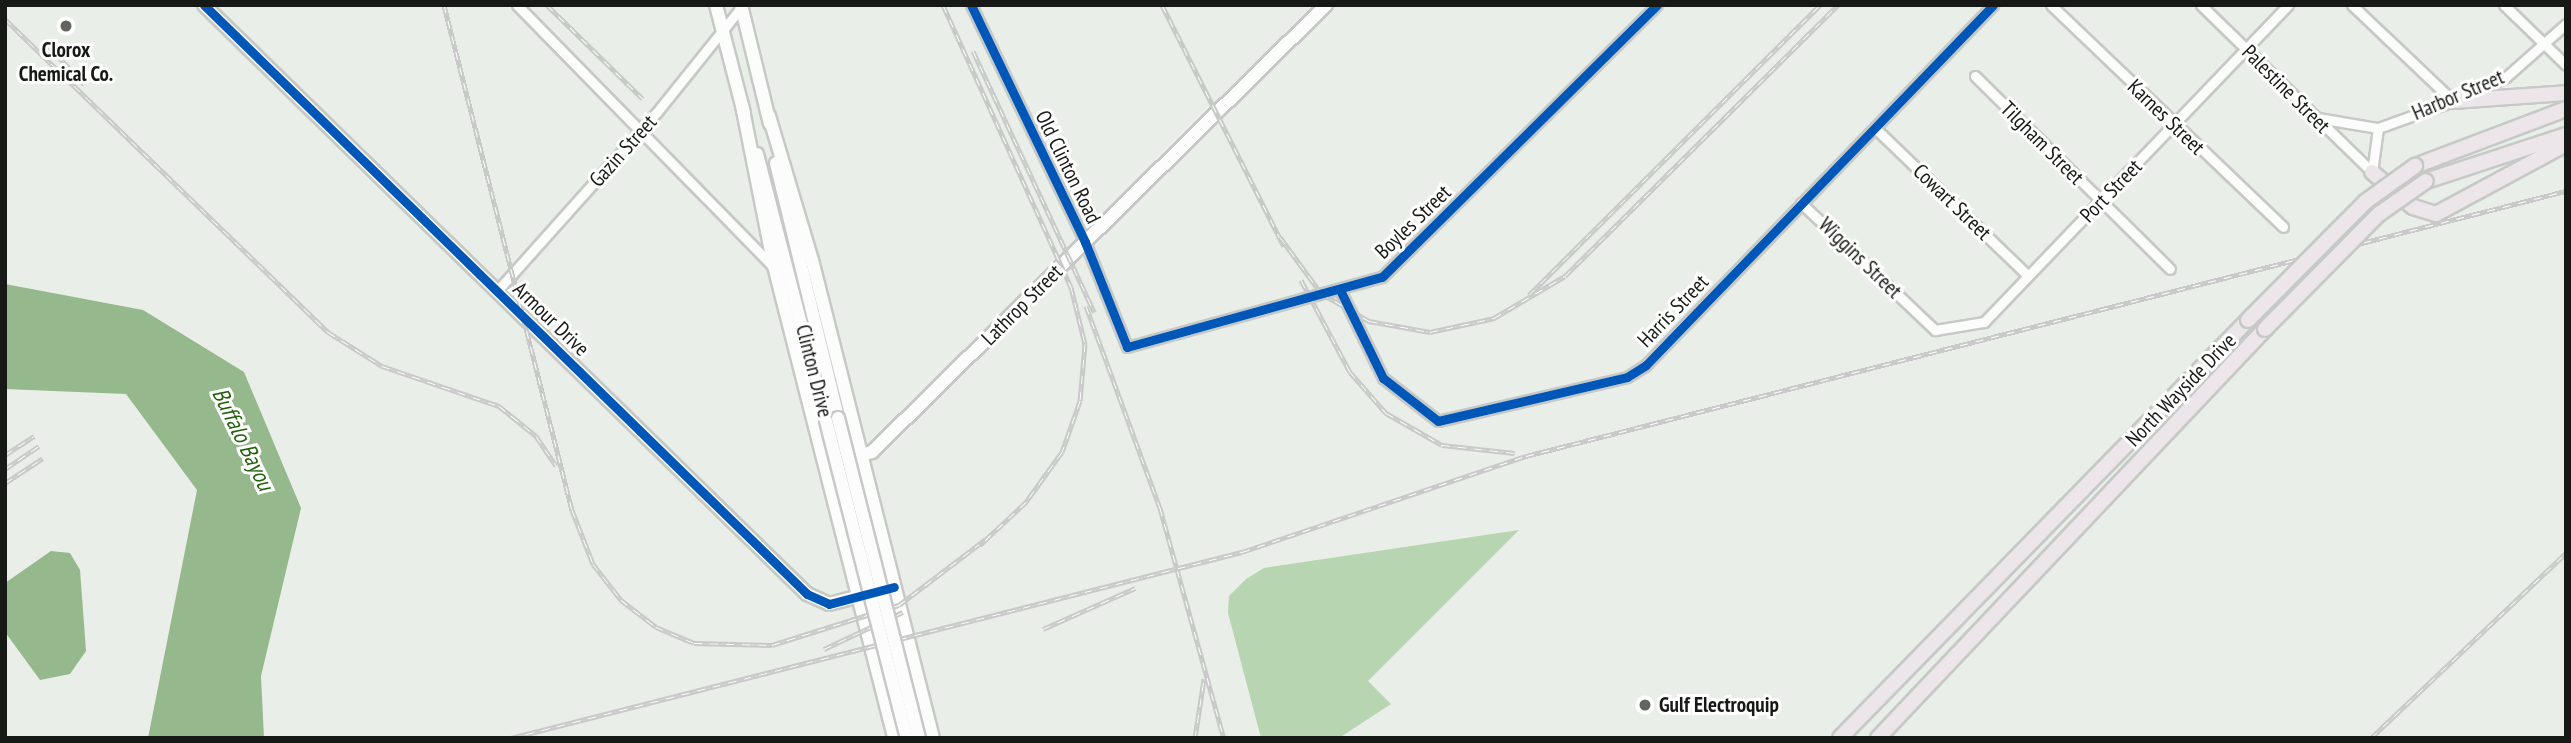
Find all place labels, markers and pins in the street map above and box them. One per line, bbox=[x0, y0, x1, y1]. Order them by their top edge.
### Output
marker: Clorox Chemical Co. bbox=[58, 18, 74, 34]
place label: Clorox Chemical Co. bbox=[19, 37, 113, 87]
place label: Gulf Electroquip bbox=[1659, 692, 1779, 718]
marker: Gulf Electroquip bbox=[1637, 697, 1653, 713]

